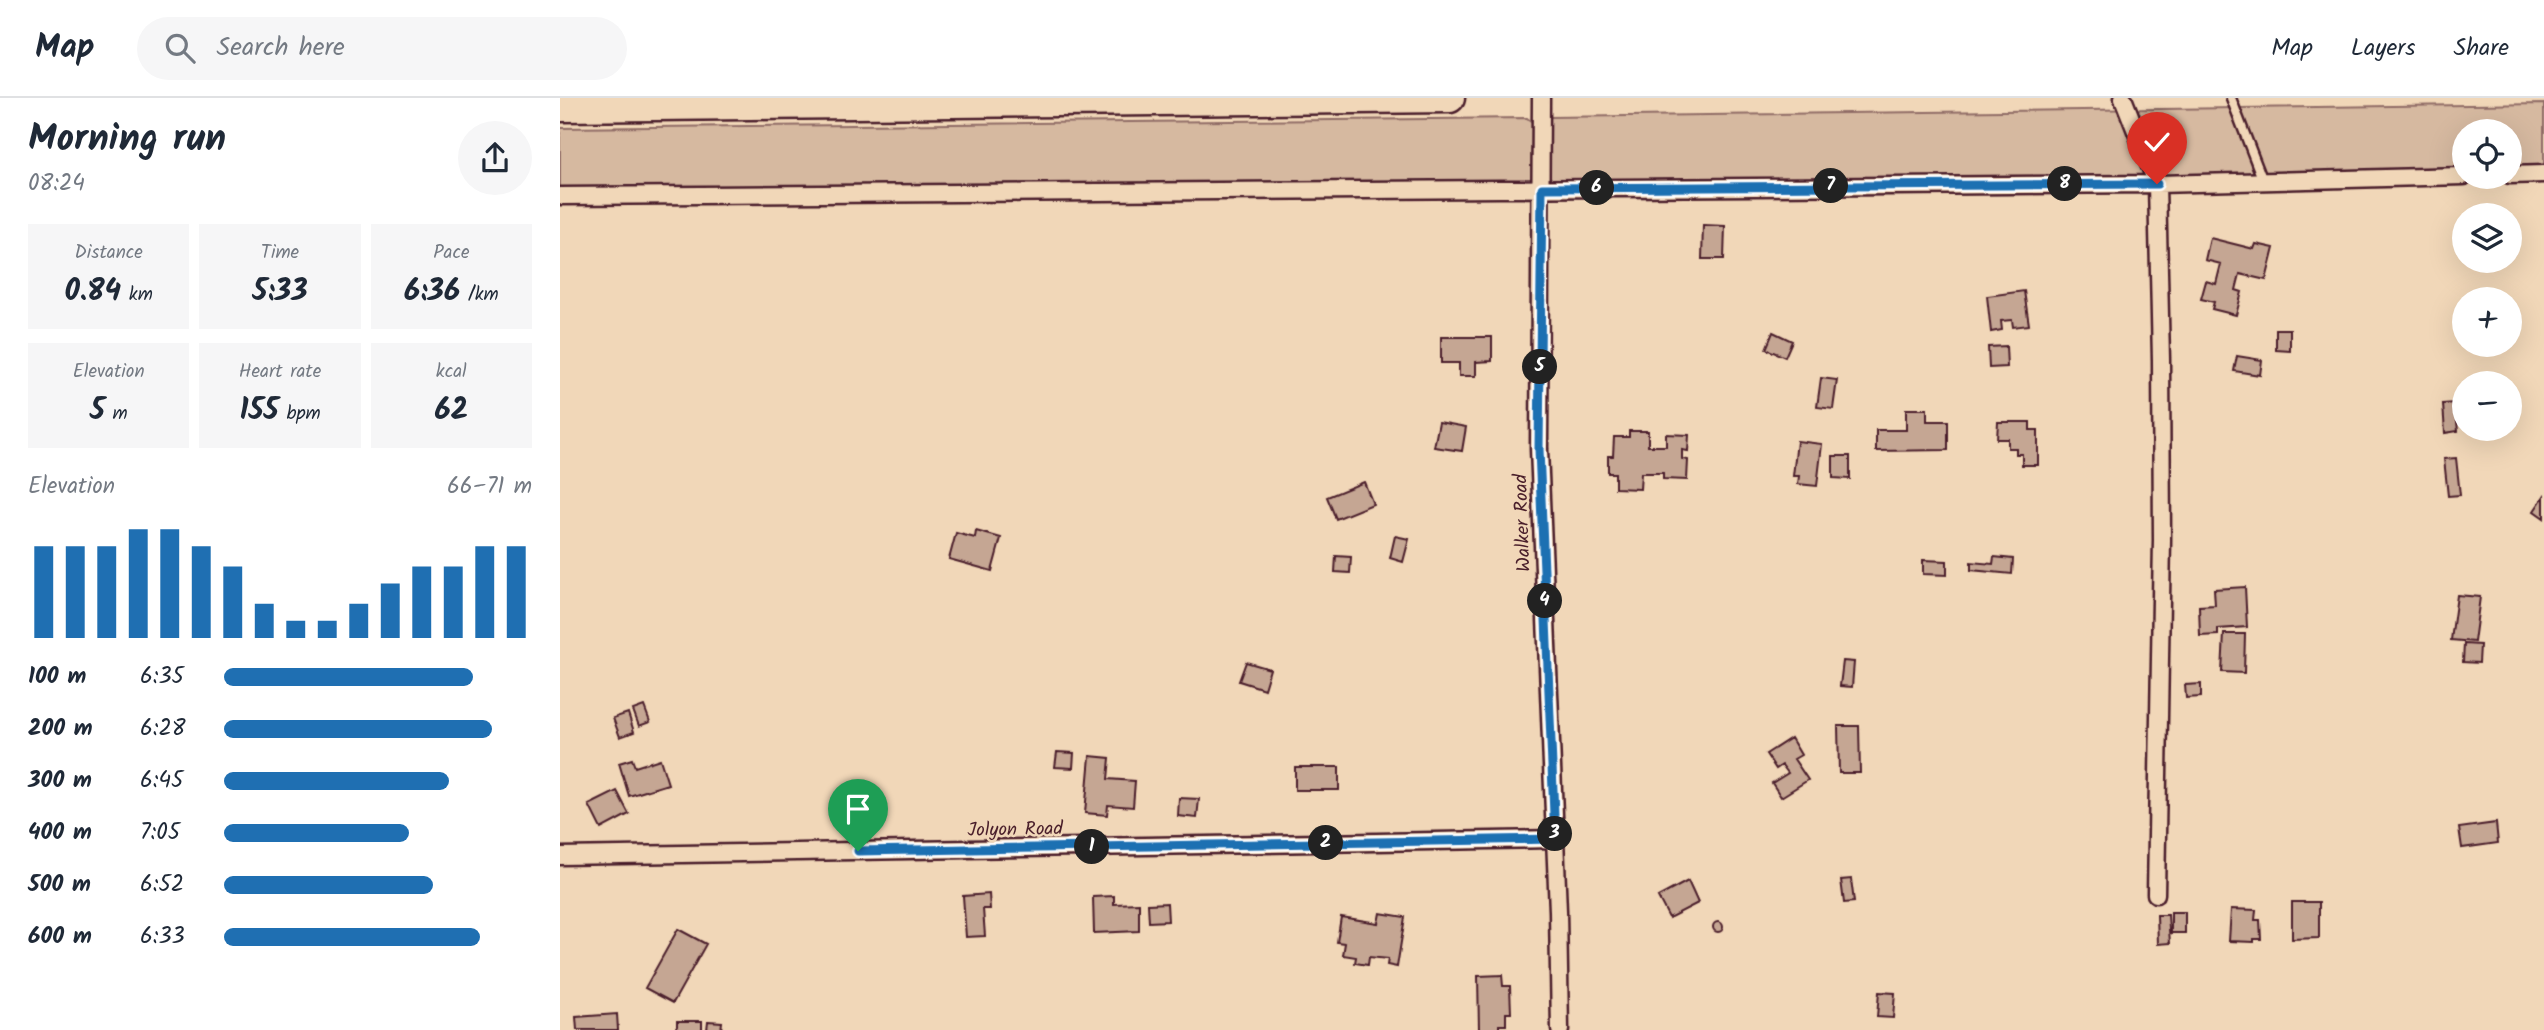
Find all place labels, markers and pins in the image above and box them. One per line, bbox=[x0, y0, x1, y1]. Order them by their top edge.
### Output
pin bbox=[2127, 112, 2187, 184]
pin: 8 bbox=[2048, 166, 2082, 202]
pin: 7 bbox=[1814, 168, 1848, 204]
pin: 6 bbox=[1580, 170, 1614, 206]
pin: 5 bbox=[1522, 350, 1558, 384]
pin: 4 bbox=[1528, 584, 1562, 618]
pin bbox=[828, 779, 888, 851]
pin: 3 bbox=[1538, 816, 1572, 852]
pin: 2 bbox=[1308, 826, 1344, 860]
pin: 1 bbox=[1074, 830, 1110, 864]

